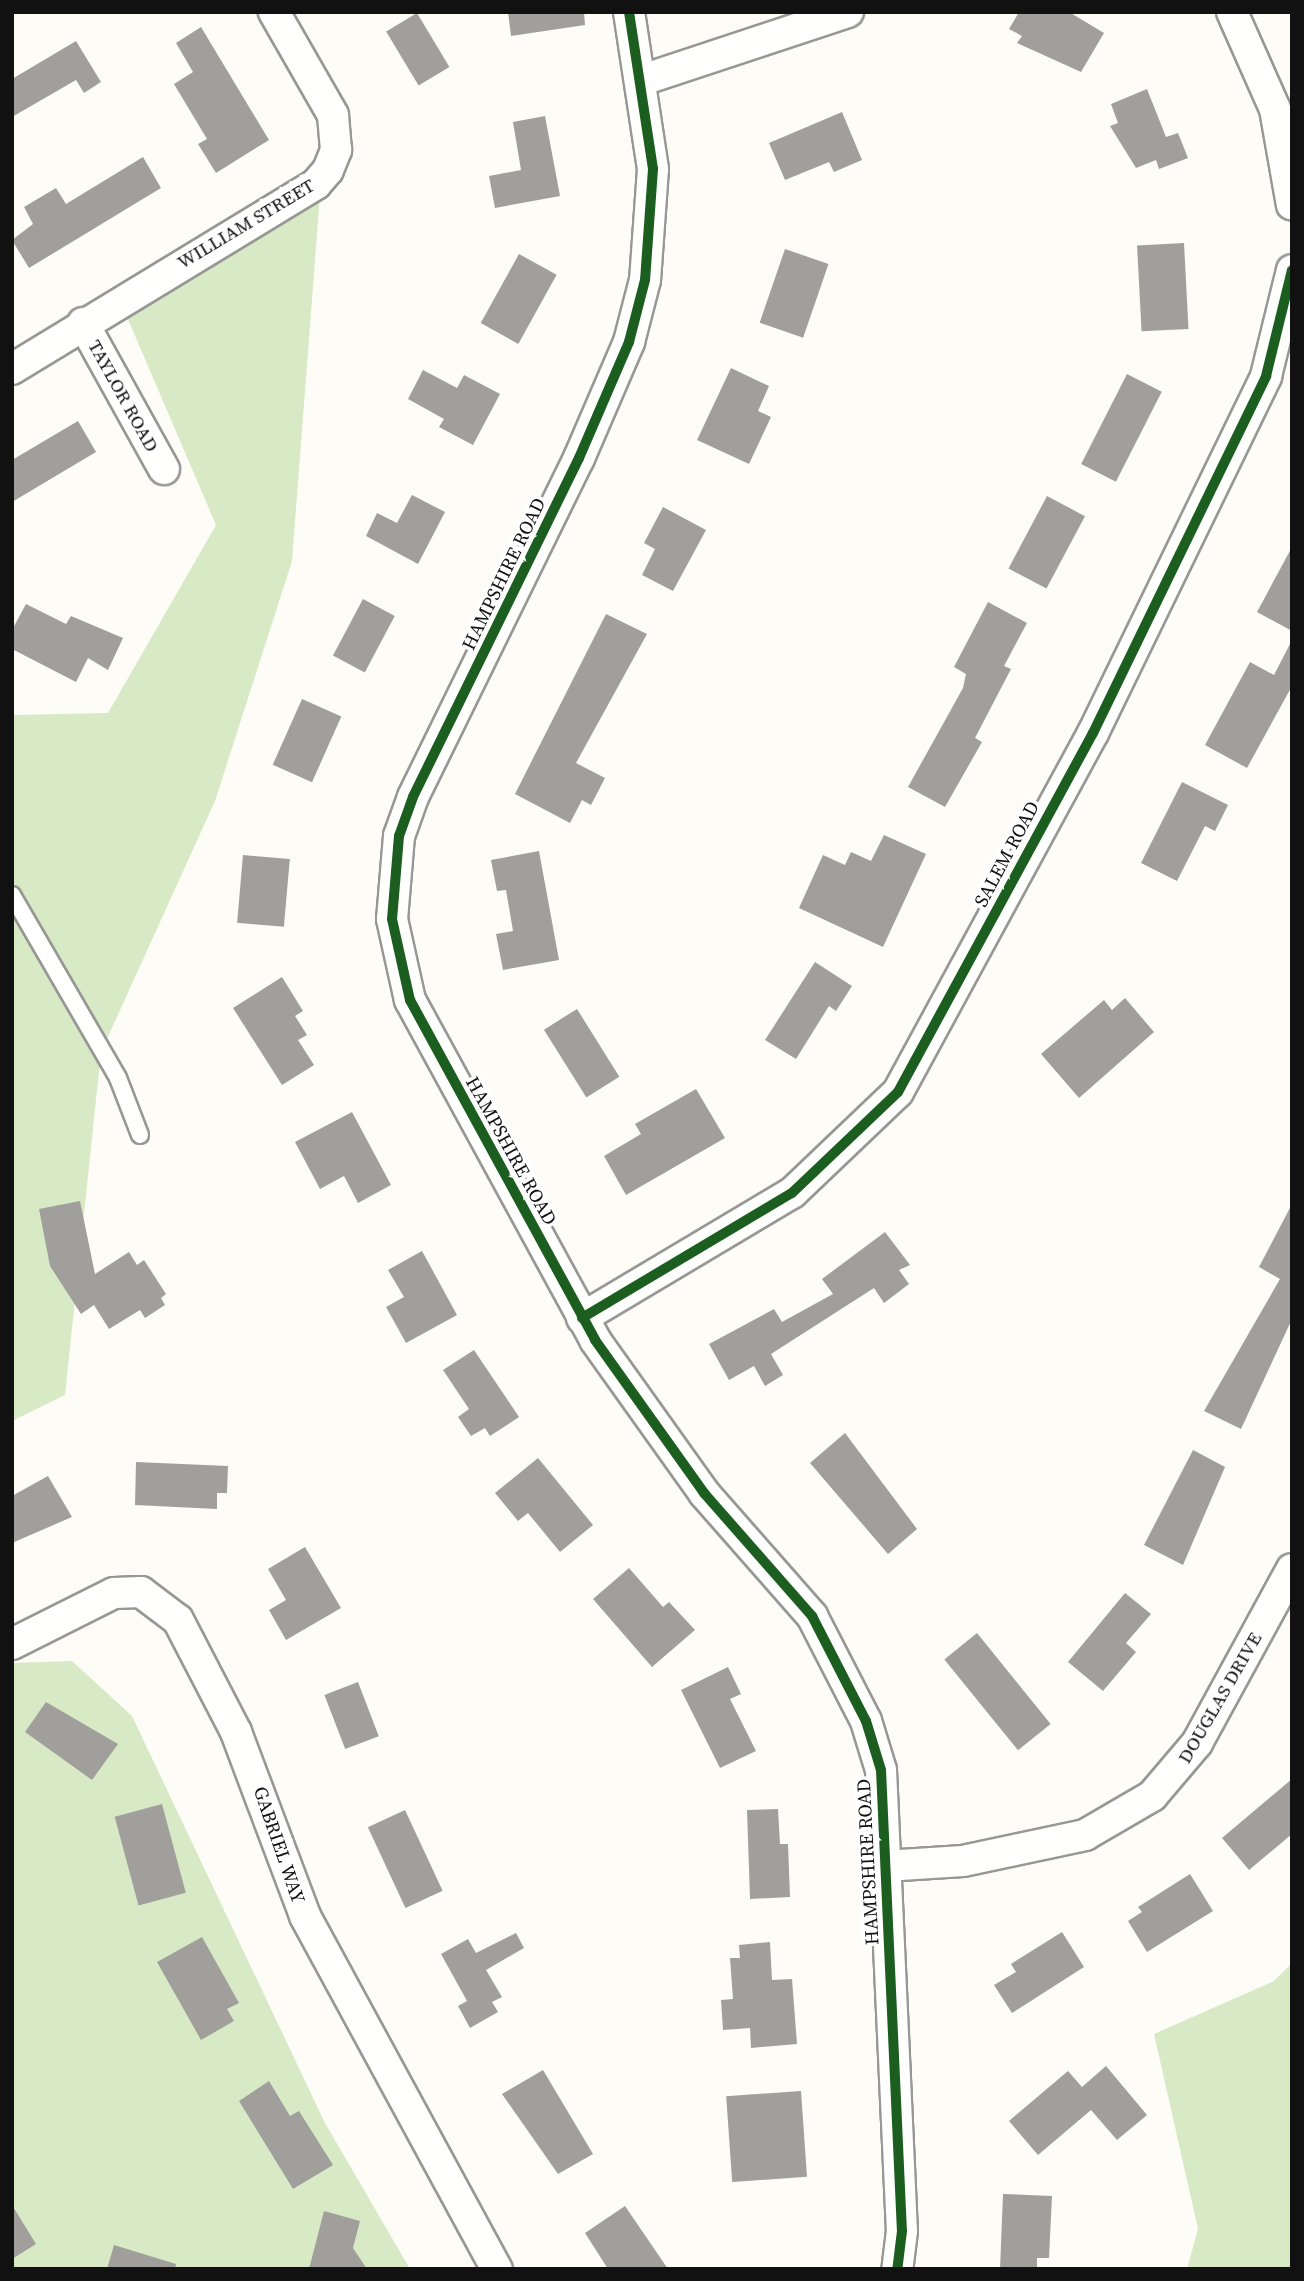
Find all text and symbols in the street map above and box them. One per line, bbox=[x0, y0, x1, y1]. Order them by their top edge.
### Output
street label: WILLIAM STREET bbox=[173, 174, 319, 274]
street label: TAYLOR ROAD bbox=[83, 336, 163, 456]
street label: HAMPSHIRE ROAD bbox=[457, 494, 551, 654]
street label: SALEM ROAD bbox=[970, 797, 1044, 911]
street label: HAMPSHIRE ROAD bbox=[461, 1073, 561, 1229]
street label: DOUGLAS DRIVE bbox=[1173, 1628, 1267, 1768]
street label: HAMPSHIRE ROAD bbox=[852, 1778, 884, 1946]
street label: GABRIEL WAY bbox=[248, 1783, 310, 1907]

